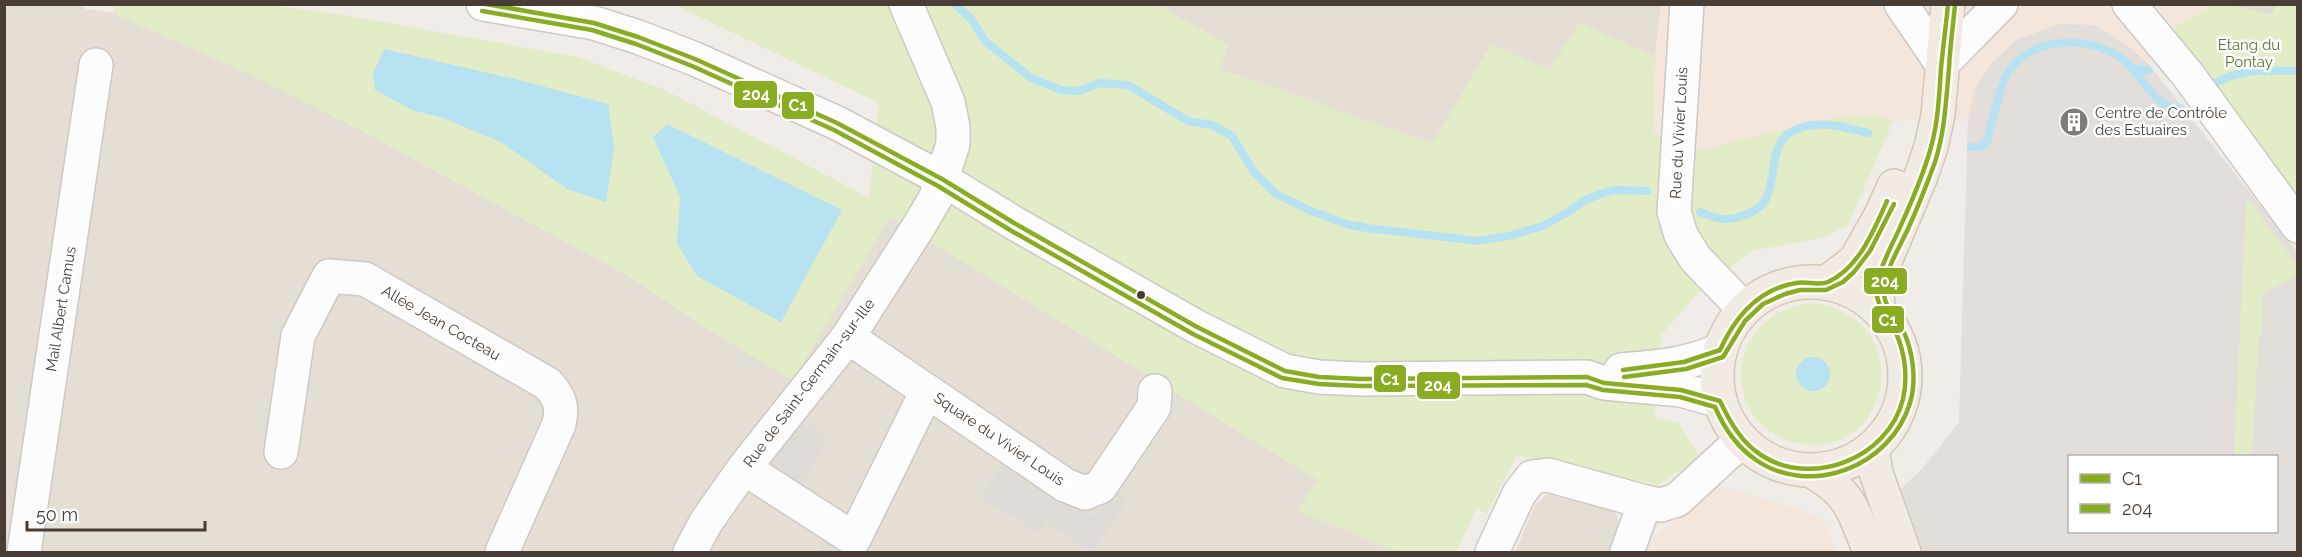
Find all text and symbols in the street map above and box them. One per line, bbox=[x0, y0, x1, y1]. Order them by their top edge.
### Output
park label: Etang du Pontay bbox=[2218, 36, 2280, 71]
street label: Rue du Vivier Louis bbox=[1667, 67, 1691, 199]
line badge: 204 bbox=[733, 80, 778, 109]
text: 204 bbox=[742, 85, 770, 104]
line badge: C1 bbox=[781, 91, 815, 120]
text: C1 bbox=[789, 96, 808, 115]
place label: Centre de Contrôle des Estuaires bbox=[2095, 104, 2227, 139]
building icon: Centre de Contrôle des Estuaires bbox=[2058, 106, 2090, 138]
street label: Mail Albert Camus bbox=[42, 245, 80, 373]
line badge: 204 bbox=[1863, 267, 1908, 295]
text: 204 bbox=[1871, 272, 1899, 291]
street label: Allée Jean Cocteau bbox=[378, 282, 504, 364]
unlabelled marker bbox=[1135, 289, 1147, 301]
street label: Rue de Saint-Germain-sur-Ille bbox=[740, 295, 879, 471]
line badge: C1 bbox=[1871, 305, 1905, 334]
text: C1 bbox=[1879, 311, 1898, 330]
line badge: C1 bbox=[1373, 364, 1407, 393]
text: C1 bbox=[1381, 370, 1400, 389]
line badge: 204 bbox=[1416, 371, 1461, 400]
text: 204 bbox=[1424, 376, 1452, 395]
street label: Square du Vivier Louis bbox=[930, 389, 1068, 489]
legend bbox=[2068, 455, 2278, 533]
text: C1 bbox=[2122, 468, 2142, 489]
scale bar bbox=[27, 494, 206, 532]
text: 204 bbox=[2122, 498, 2152, 519]
text: 50 m bbox=[36, 504, 78, 525]

